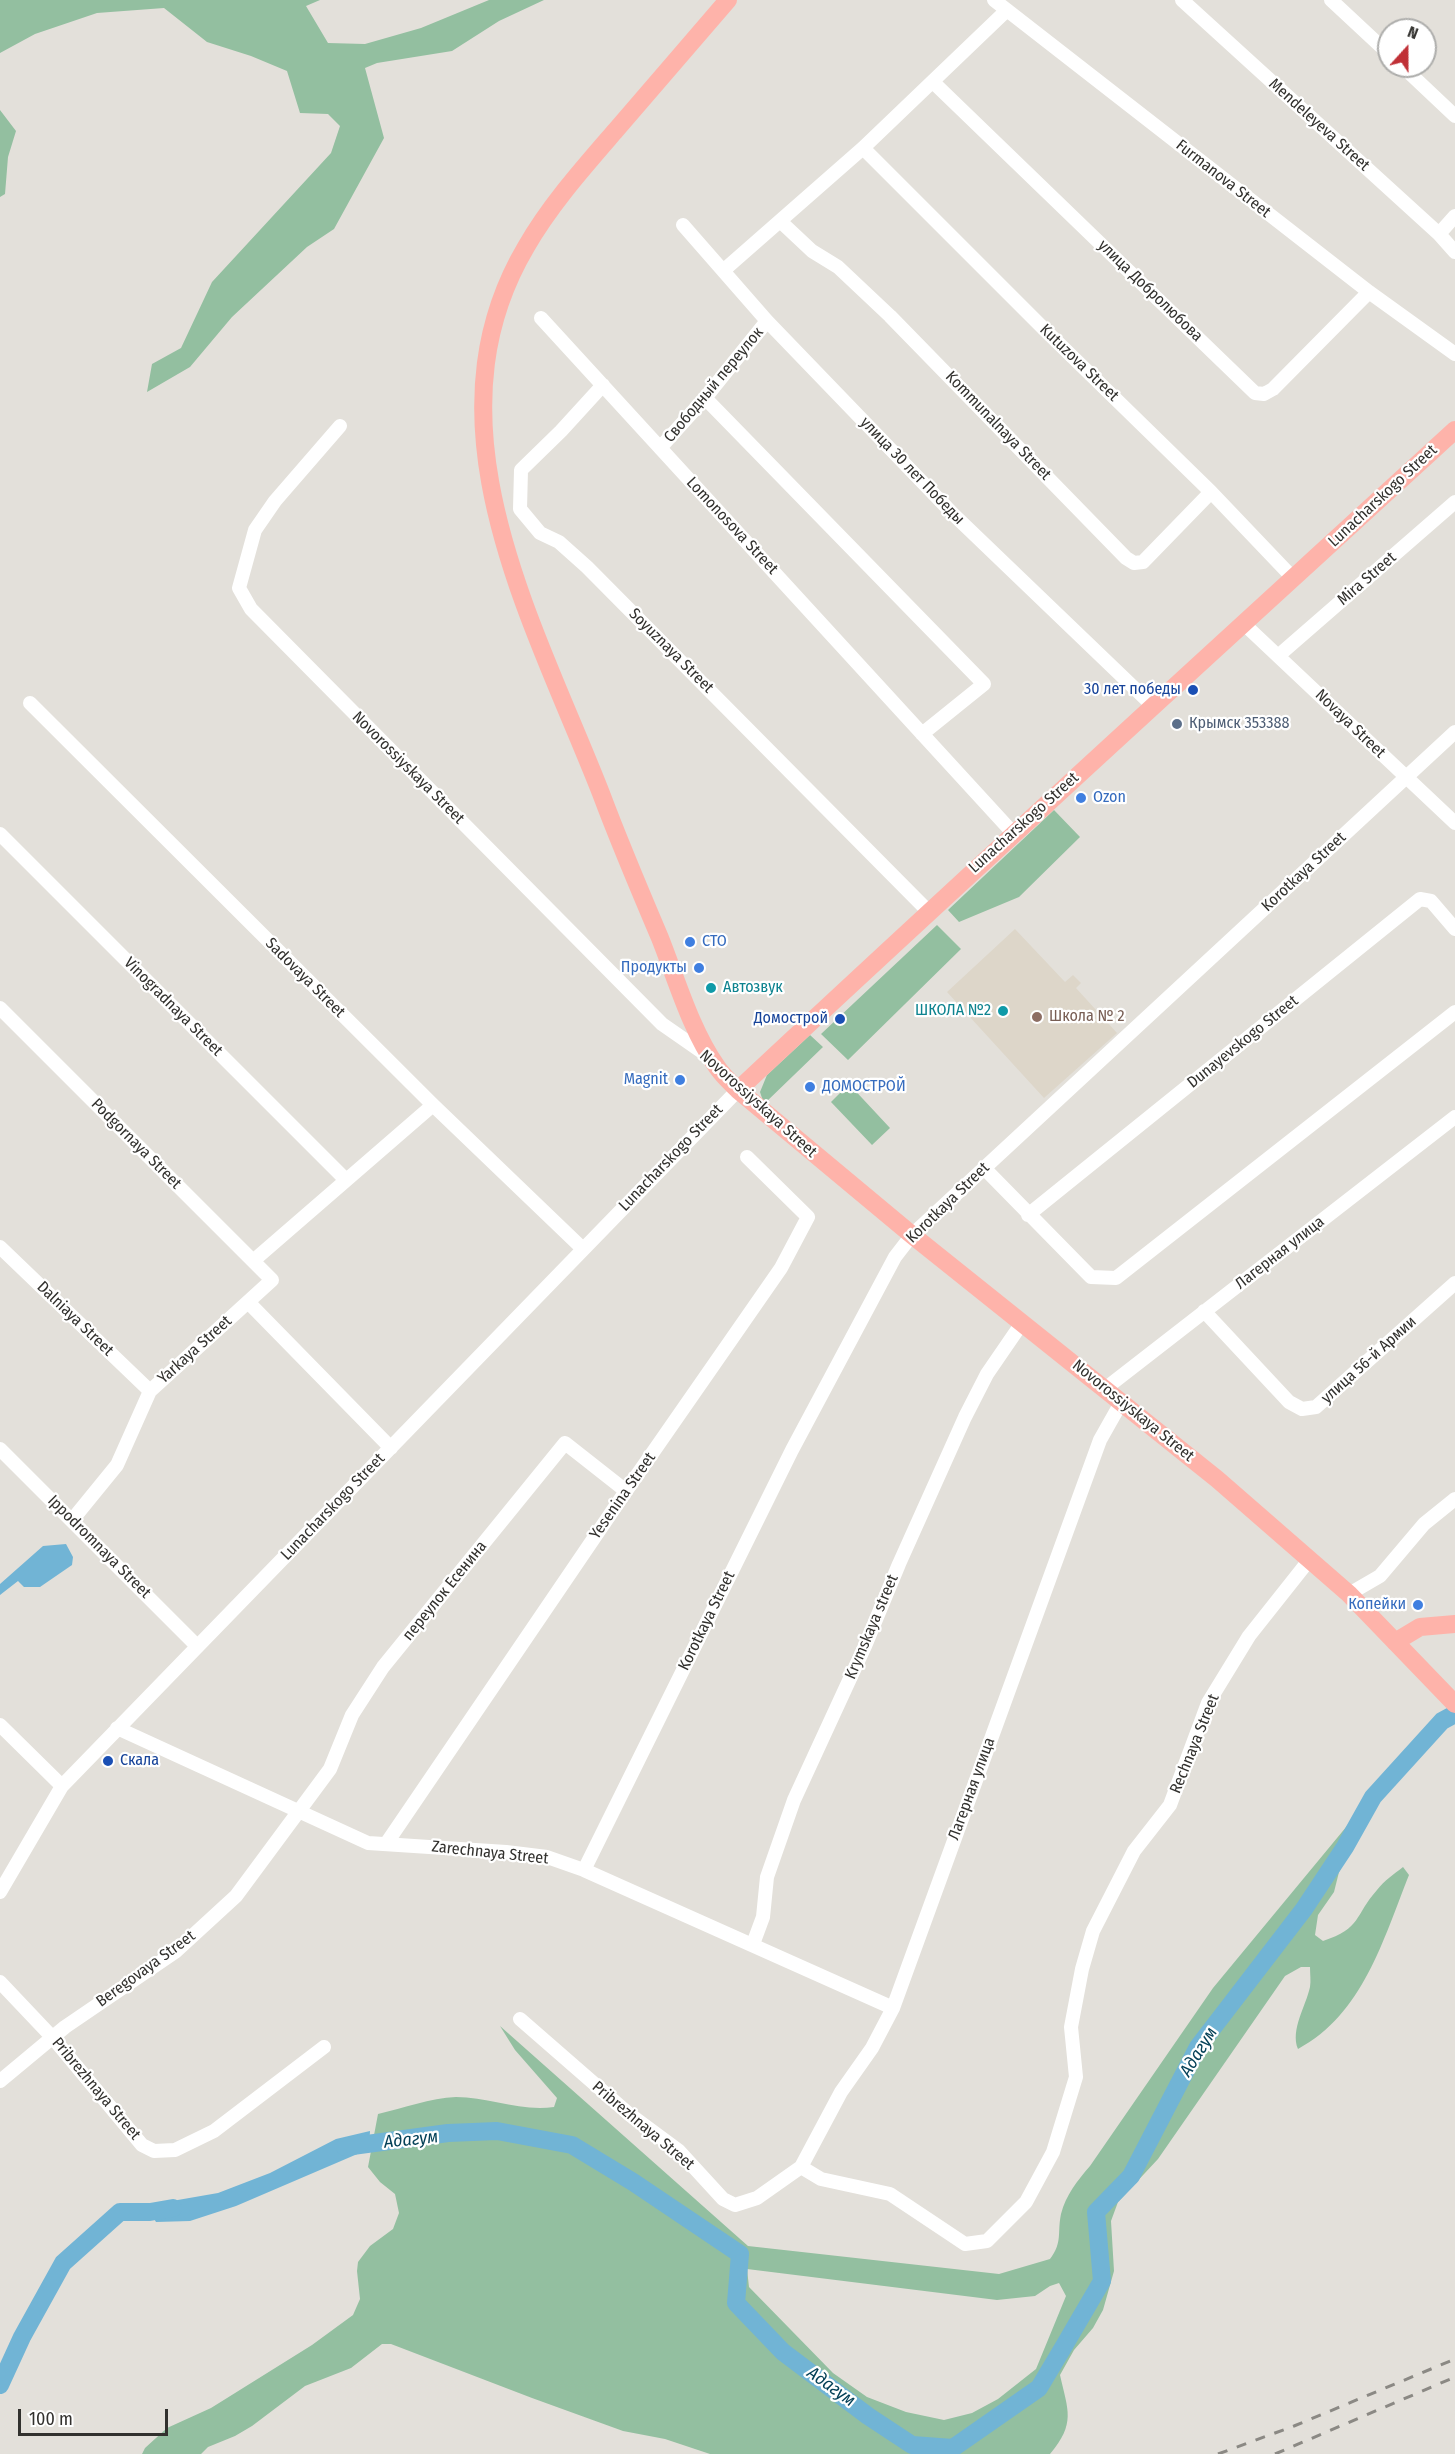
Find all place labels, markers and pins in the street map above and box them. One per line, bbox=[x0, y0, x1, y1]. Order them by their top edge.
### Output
place label: 30 лет победы bbox=[1084, 680, 1181, 700]
marker: 30 лет победы bbox=[1186, 683, 1200, 697]
place label: Крымск 353388 bbox=[1189, 714, 1289, 734]
marker: Крымск 353388 bbox=[1170, 717, 1184, 731]
place label: Ozon bbox=[1093, 788, 1126, 808]
marker: Ozon bbox=[1074, 791, 1088, 805]
place label: СТО bbox=[702, 932, 727, 952]
marker: СТО bbox=[683, 935, 697, 949]
place label: Продукты bbox=[621, 958, 687, 978]
marker: Продукты bbox=[692, 961, 706, 975]
place label: Автозвук bbox=[723, 978, 783, 998]
marker: Автозвук bbox=[704, 981, 718, 995]
place label: ШКОЛА №2 bbox=[915, 1001, 991, 1021]
marker: ШКОЛА №2 bbox=[996, 1004, 1010, 1018]
place label: Школа № 2 bbox=[1049, 1007, 1125, 1027]
place label: Домострой bbox=[754, 1009, 828, 1029]
marker: Школа № 2 bbox=[1030, 1010, 1044, 1024]
marker: Домострой bbox=[833, 1012, 847, 1026]
place label: Magnit bbox=[624, 1070, 668, 1090]
marker: Magnit bbox=[673, 1073, 687, 1087]
place label: ДОМОСТРОЙ bbox=[822, 1077, 906, 1097]
marker: ДОМОСТРОЙ bbox=[803, 1080, 817, 1094]
place label: Копейки bbox=[1348, 1595, 1406, 1615]
marker: Копейки bbox=[1411, 1598, 1425, 1612]
place label: Скала bbox=[120, 1751, 159, 1771]
marker: Скала bbox=[101, 1754, 115, 1768]

